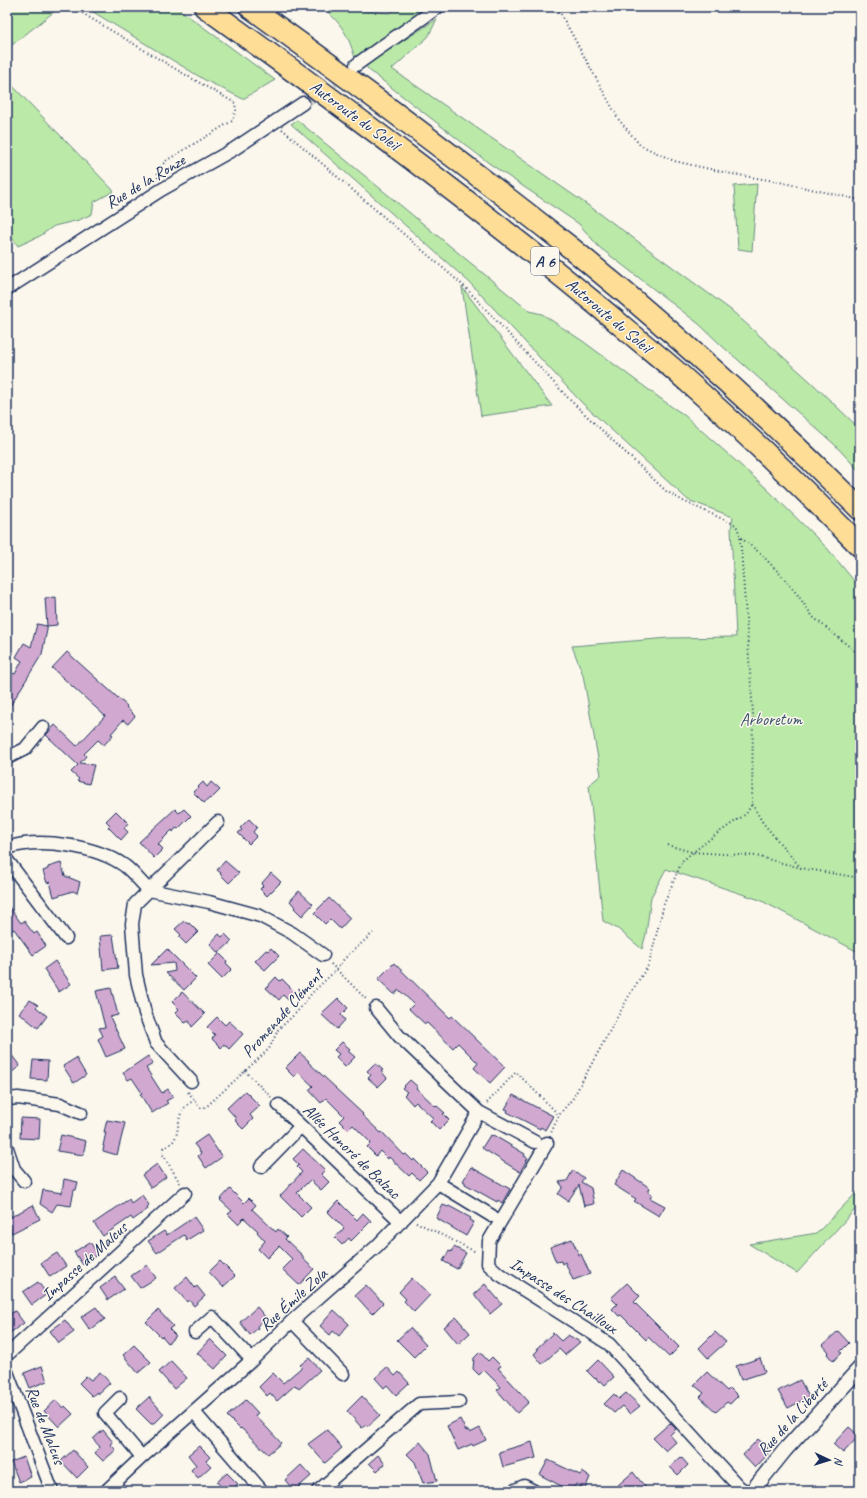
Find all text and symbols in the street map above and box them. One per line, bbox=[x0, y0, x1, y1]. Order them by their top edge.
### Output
street label: Autoroute du Soleil bbox=[306, 76, 406, 157]
street label: Rue de la Ronze bbox=[102, 149, 190, 213]
road number: A 6 bbox=[531, 247, 559, 275]
street label: Autoroute du Soleil bbox=[561, 273, 658, 359]
park label: Arboretum bbox=[740, 709, 804, 730]
street label: Promenade Clément bbox=[237, 963, 329, 1062]
street label: Allée Honoré de Balzac bbox=[298, 1099, 406, 1204]
street label: Impasse de Malcus bbox=[37, 1217, 133, 1305]
street label: Impasse des Chailloux bbox=[506, 1253, 622, 1339]
street label: Rue Émile Zola bbox=[254, 1262, 333, 1335]
street label: Rue de la Liberté bbox=[752, 1373, 834, 1460]
street label: Rue de Malcus bbox=[21, 1383, 71, 1469]
north arrow bbox=[809, 1440, 849, 1480]
text: N bbox=[832, 1457, 846, 1467]

